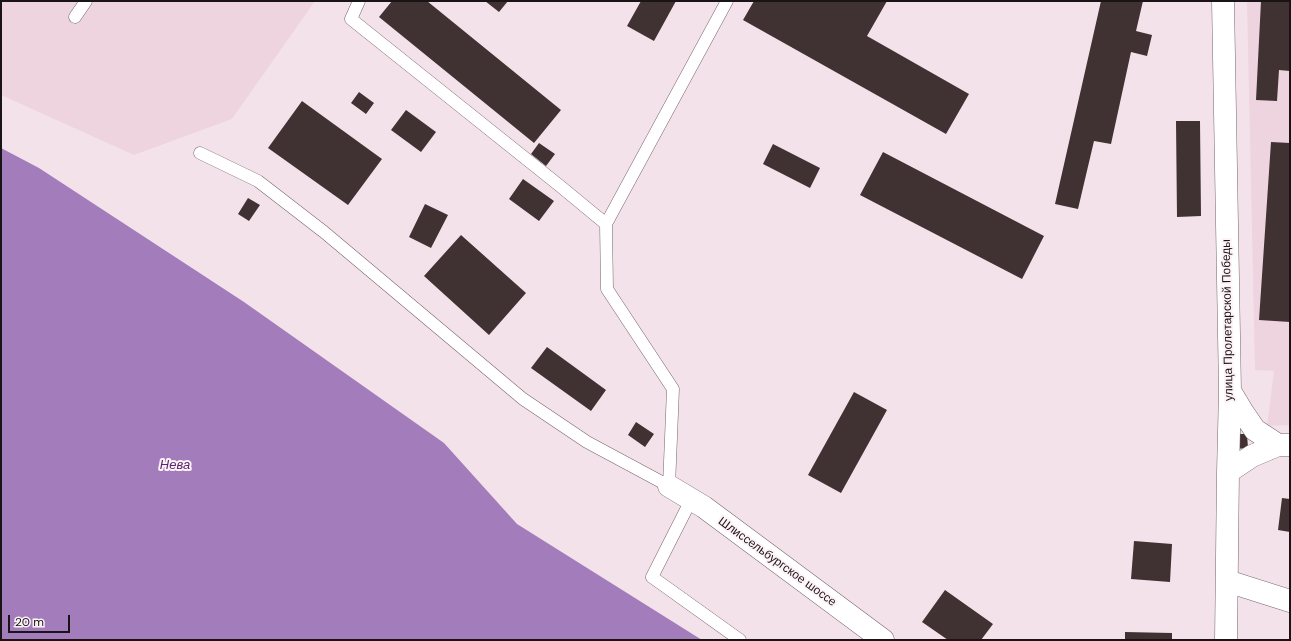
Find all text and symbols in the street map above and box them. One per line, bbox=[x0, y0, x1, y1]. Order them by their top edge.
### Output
street label: улица Пролетарской Победы bbox=[1219, 239, 1237, 401]
water label: Нева bbox=[160, 458, 190, 474]
street label: Шлиссельбургское шоссе bbox=[715, 514, 839, 610]
scale bar bbox=[10, 607, 72, 633]
text: 20 m bbox=[15, 614, 44, 630]

